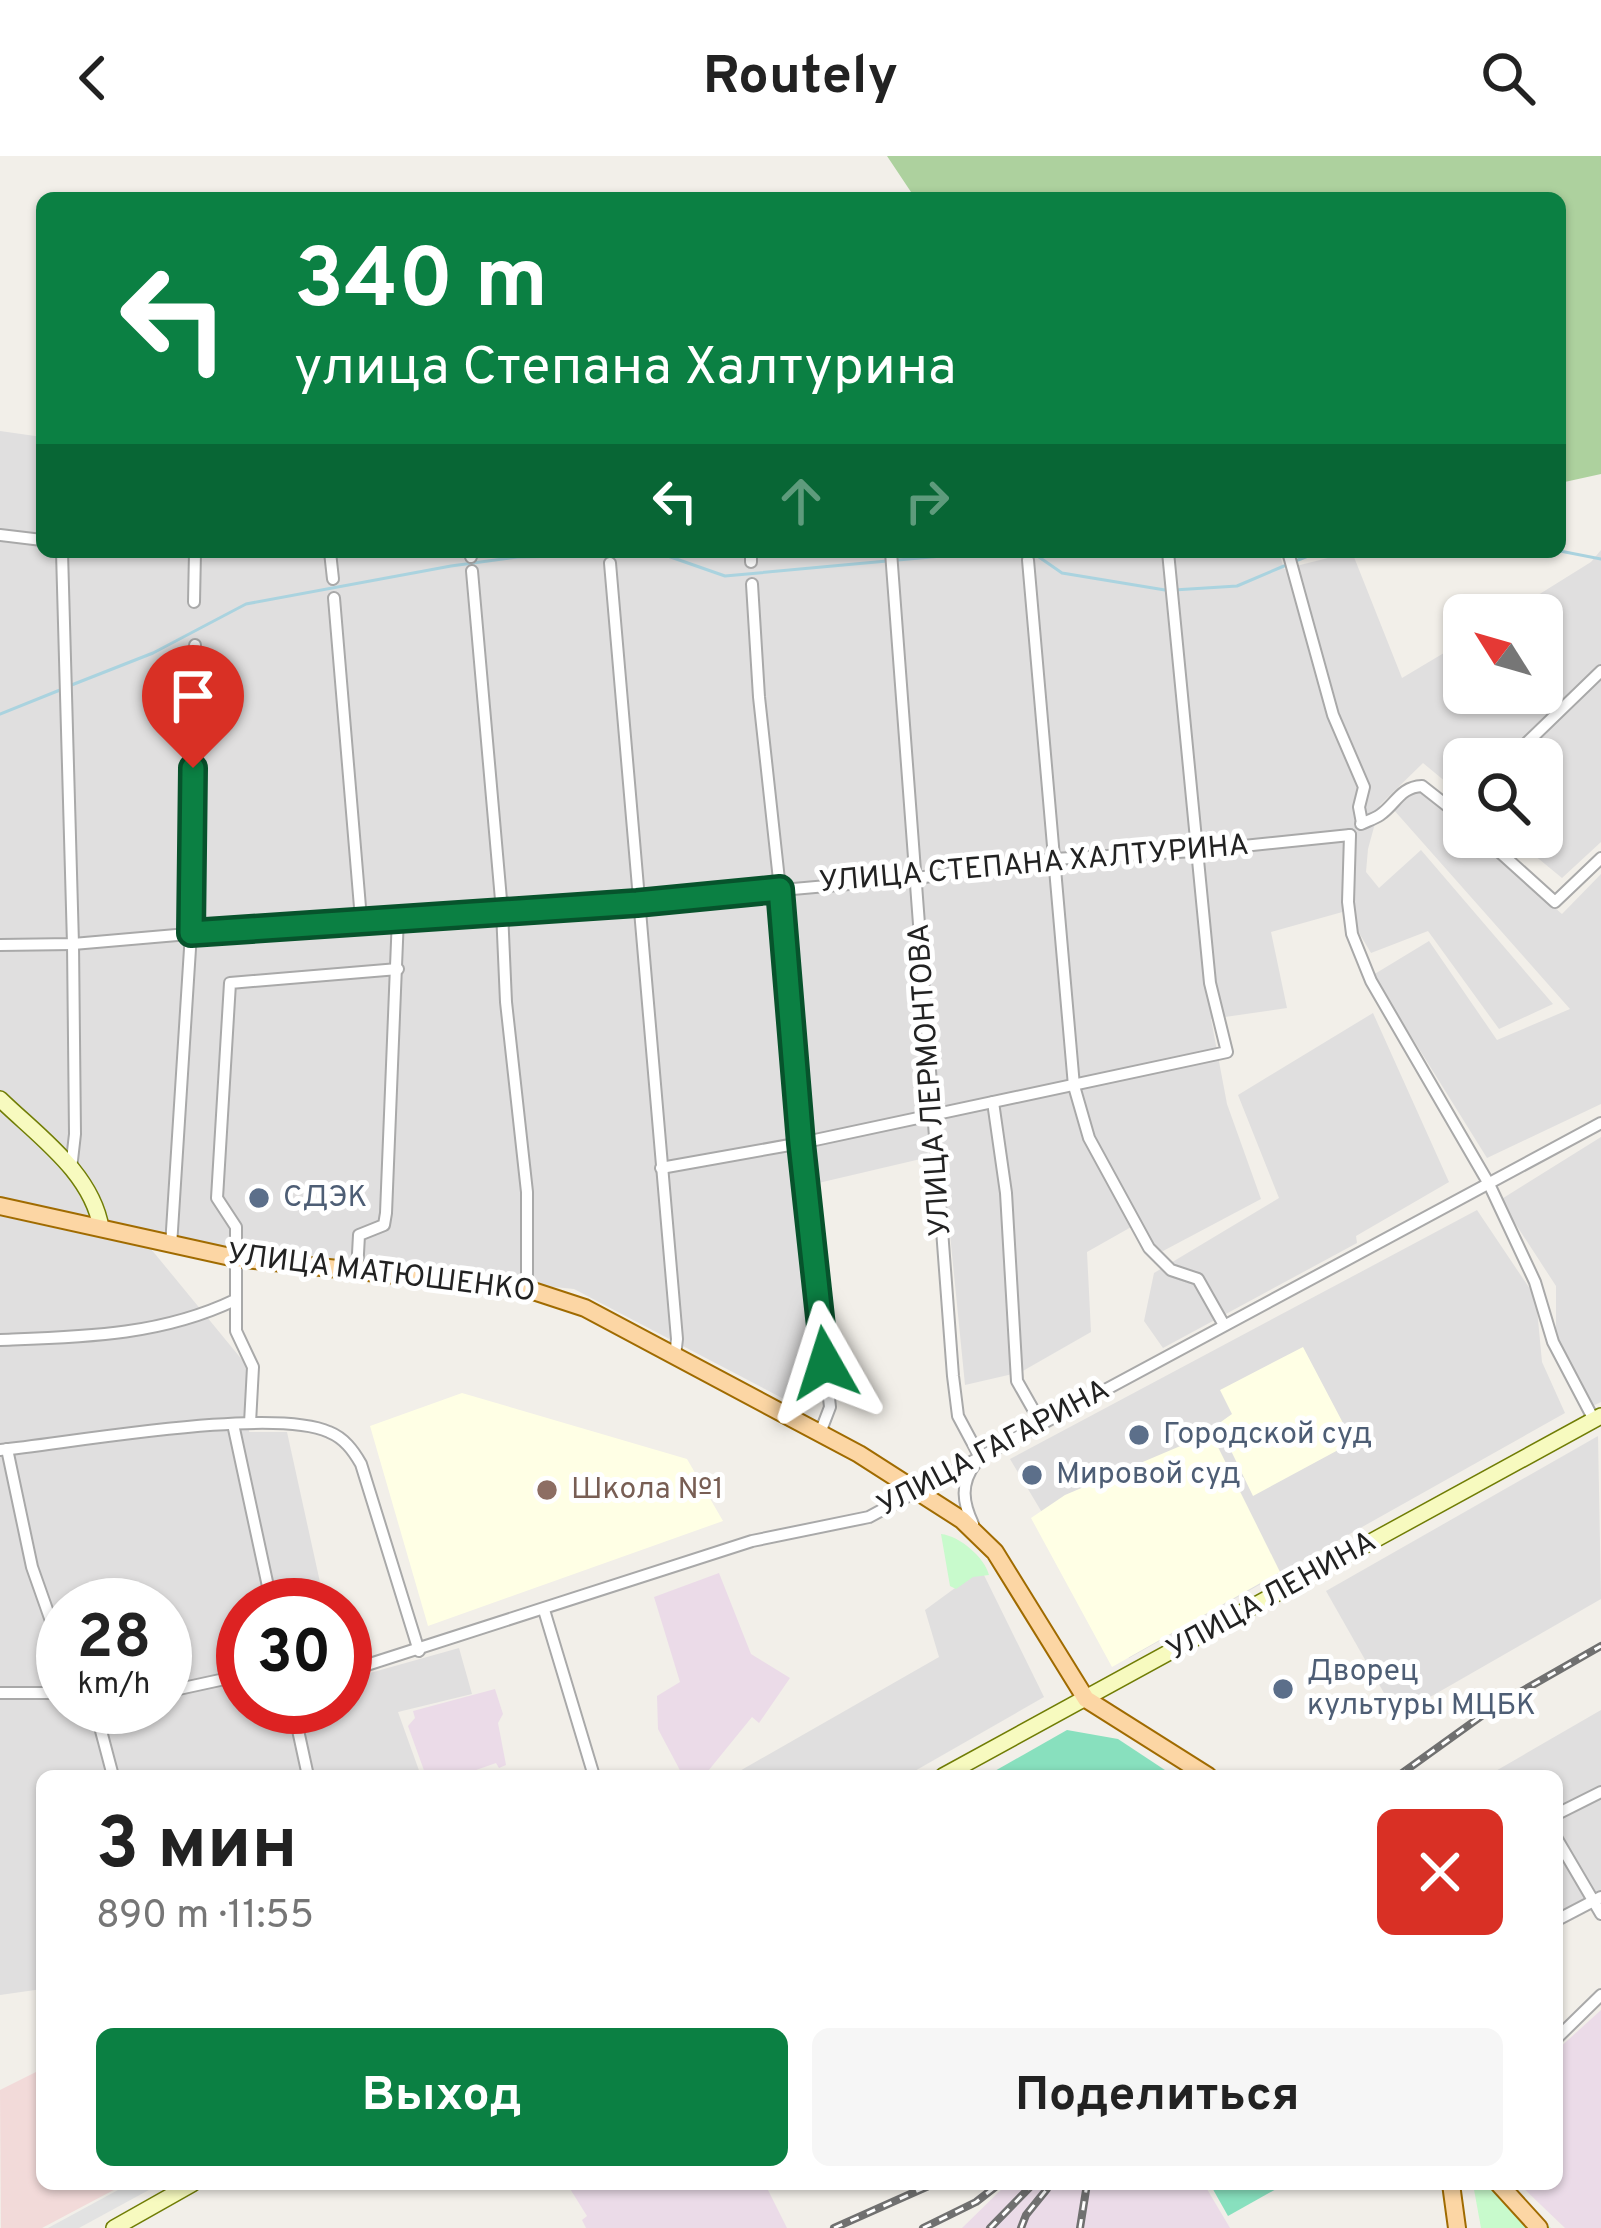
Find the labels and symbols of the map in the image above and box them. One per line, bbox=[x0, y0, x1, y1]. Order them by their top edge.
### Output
north arrow bbox=[1443, 594, 1563, 714]
pin bbox=[142, 645, 244, 768]
street label: УЛИЦА СТЕПАНА ХАЛТУРИНА bbox=[817, 828, 1251, 902]
street label: УЛИЦА ЛЕРМОНТОВА bbox=[902, 922, 960, 1238]
place label: СДЭК bbox=[283, 1180, 367, 1217]
marker: СДЭК bbox=[246, 1185, 272, 1211]
street label: УЛИЦА МАТЮШЕНКО bbox=[225, 1237, 537, 1311]
position arrow bbox=[762, 1300, 888, 1426]
street label: УЛИЦА ГАГАРИНА bbox=[872, 1372, 1116, 1526]
place label: Городской суд bbox=[1163, 1417, 1372, 1454]
marker: Городской суд bbox=[1126, 1422, 1152, 1448]
place label: Мировой суд bbox=[1056, 1457, 1241, 1494]
marker: Мировой суд bbox=[1019, 1462, 1045, 1488]
place label: Школа №1 bbox=[571, 1472, 724, 1509]
marker: Школа №1 bbox=[534, 1477, 560, 1503]
street label: УЛИЦА ЛЕНИНА bbox=[1161, 1524, 1383, 1670]
speed limit sign: 30 bbox=[216, 1578, 372, 1734]
place label: Дворец культуры МЦБК bbox=[1307, 1654, 1536, 1725]
marker: Дворец культуры МЦБК bbox=[1270, 1676, 1296, 1702]

